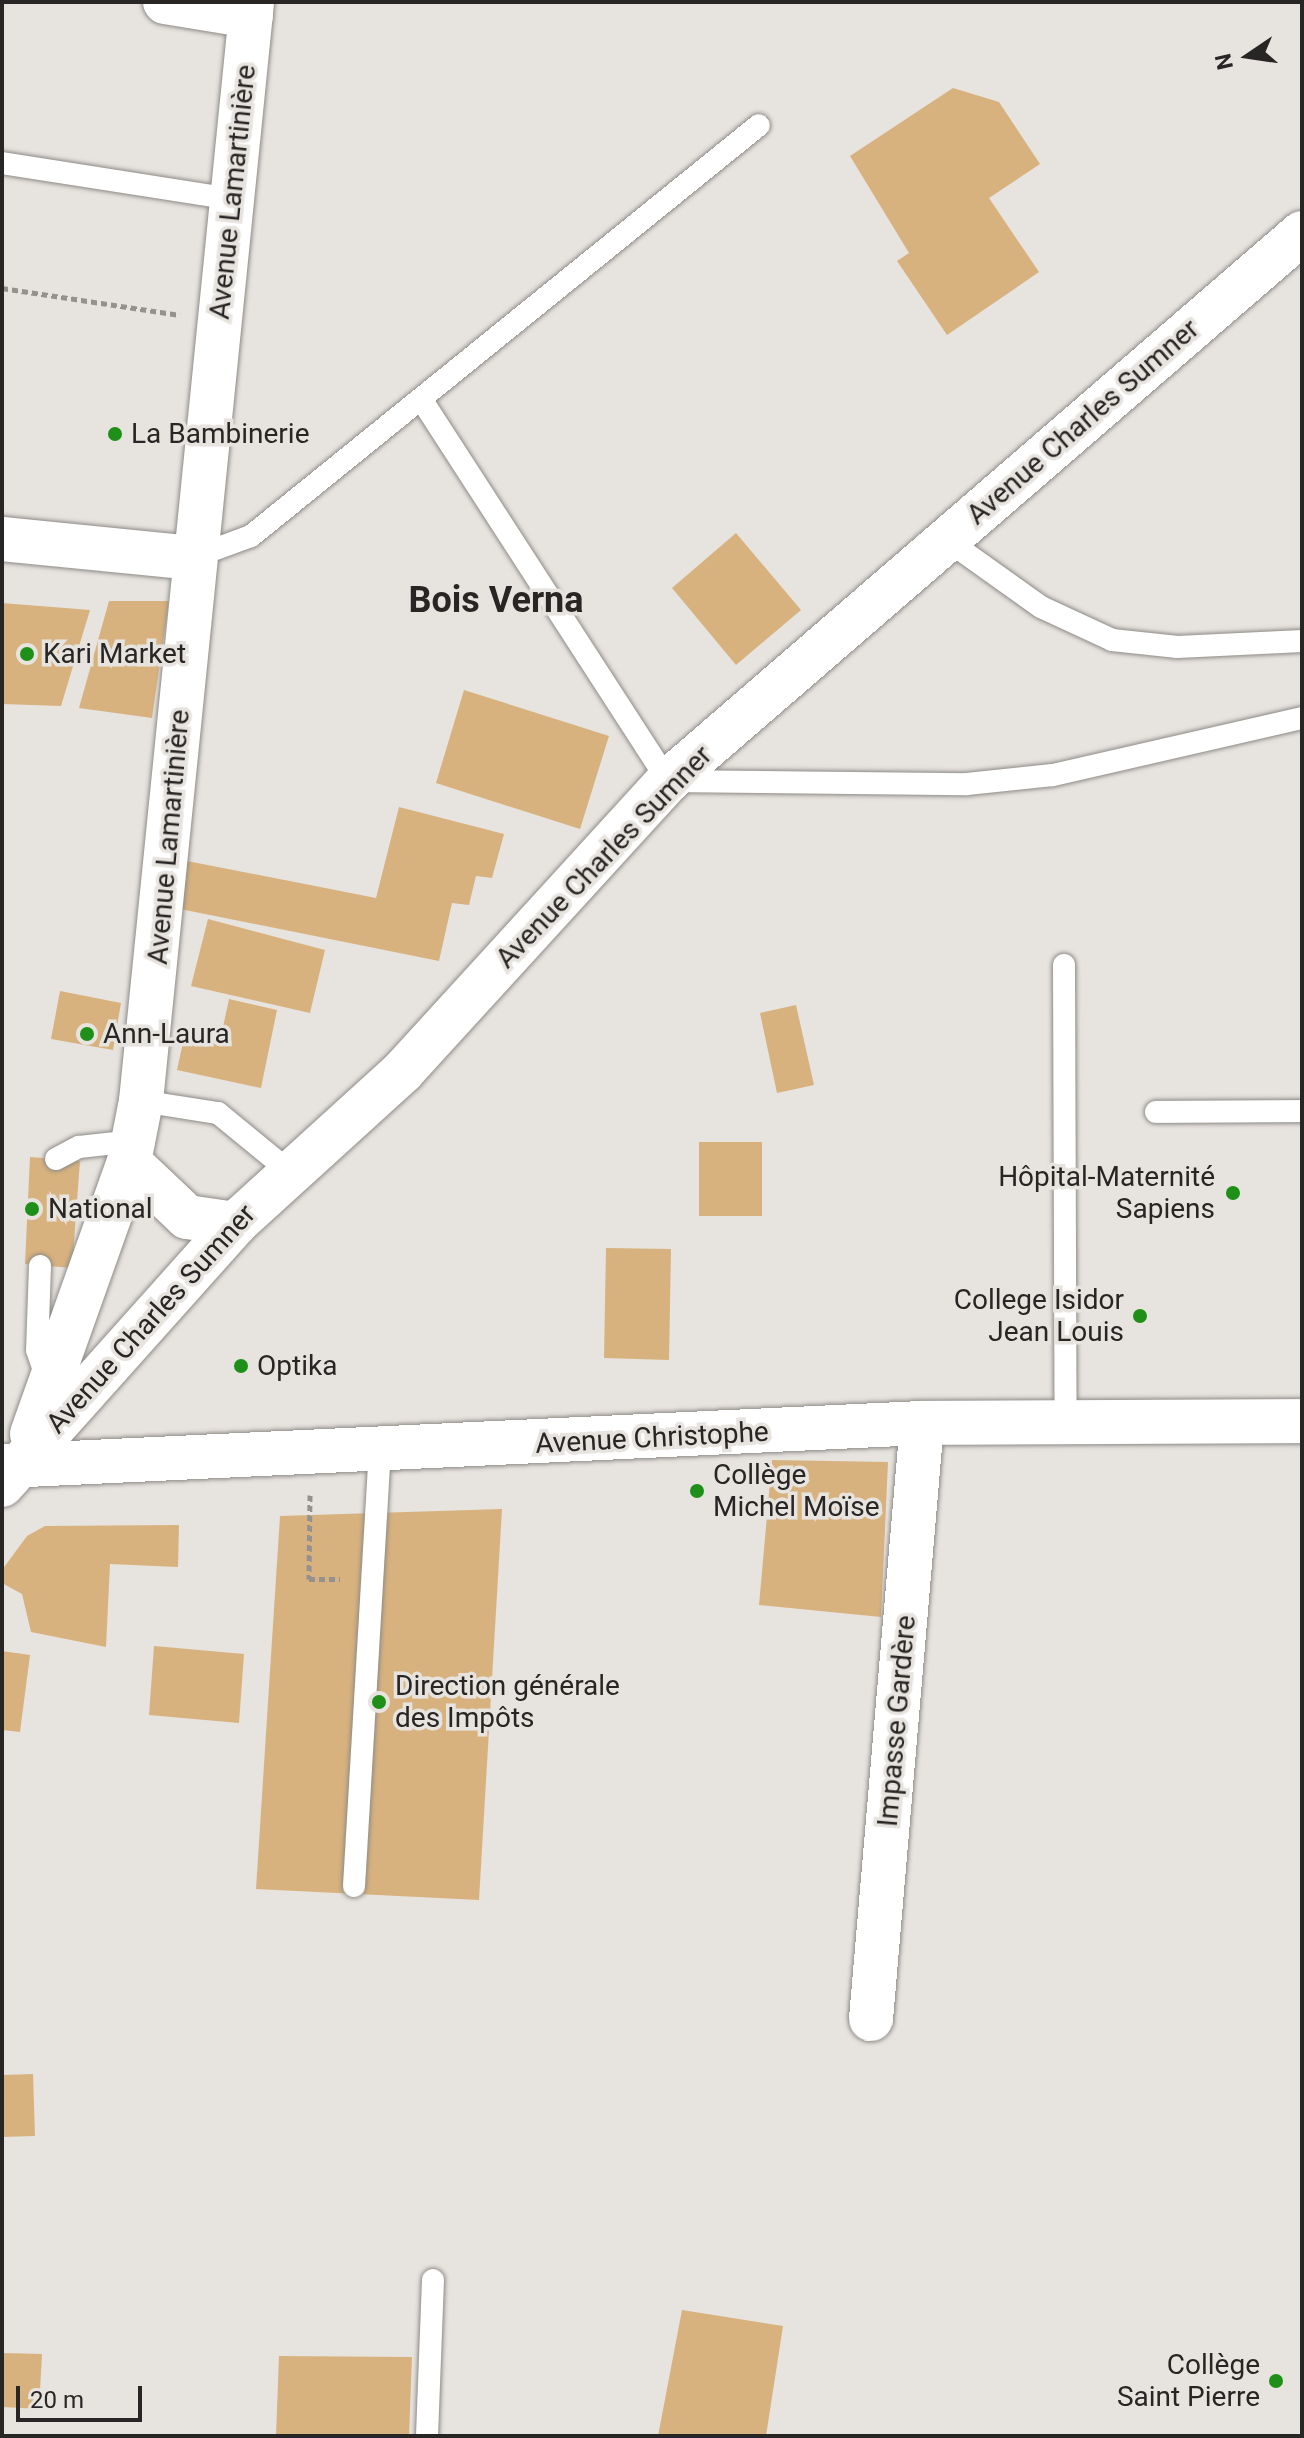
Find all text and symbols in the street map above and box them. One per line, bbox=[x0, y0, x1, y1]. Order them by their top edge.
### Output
north arrow bbox=[1208, 16, 1288, 96]
text: N bbox=[1210, 51, 1238, 72]
street label: Avenue Lamartinière bbox=[203, 63, 263, 321]
street label: Avenue Charles Sumner bbox=[960, 312, 1206, 532]
place label: La Bambinerie bbox=[131, 417, 309, 451]
marker: La Bambinerie bbox=[106, 425, 124, 443]
district label: Bois Verna bbox=[408, 579, 584, 623]
place label: Kari Market bbox=[43, 637, 186, 671]
marker: Kari Market bbox=[18, 645, 36, 663]
street label: Avenue Lamartinière bbox=[141, 708, 197, 966]
street label: Avenue Charles Sumner bbox=[489, 739, 719, 975]
place label: Ann-Laura bbox=[103, 1017, 230, 1051]
marker: Ann-Laura bbox=[78, 1025, 96, 1043]
place label: Hôpital-Maternité Sapiens bbox=[998, 1160, 1215, 1226]
marker: Hôpital-Maternité Sapiens bbox=[1222, 1182, 1244, 1204]
place label: National bbox=[48, 1192, 153, 1226]
street label: Avenue Charles Sumner bbox=[39, 1198, 263, 1440]
marker: National bbox=[23, 1200, 41, 1218]
place label: College Isidor Jean Louis bbox=[954, 1283, 1124, 1349]
marker: College Isidor Jean Louis bbox=[1131, 1307, 1149, 1325]
place label: Optika bbox=[257, 1349, 337, 1383]
marker: Optika bbox=[232, 1357, 250, 1375]
street label: Avenue Christophe bbox=[534, 1415, 770, 1461]
place label: Collège Michel Moïse bbox=[713, 1458, 880, 1524]
marker: Collège Michel Moïse bbox=[688, 1482, 706, 1500]
street label: Impasse Gardère bbox=[871, 1614, 923, 1828]
place label: Direction générale des Impôts bbox=[395, 1669, 620, 1735]
marker: Direction générale des Impôts bbox=[370, 1693, 388, 1711]
place label: Collège Saint Pierre bbox=[1117, 2348, 1260, 2414]
scale bar bbox=[20, 2370, 146, 2420]
marker: Collège Saint Pierre bbox=[1267, 2372, 1285, 2390]
text: 20 m bbox=[30, 2386, 84, 2414]

